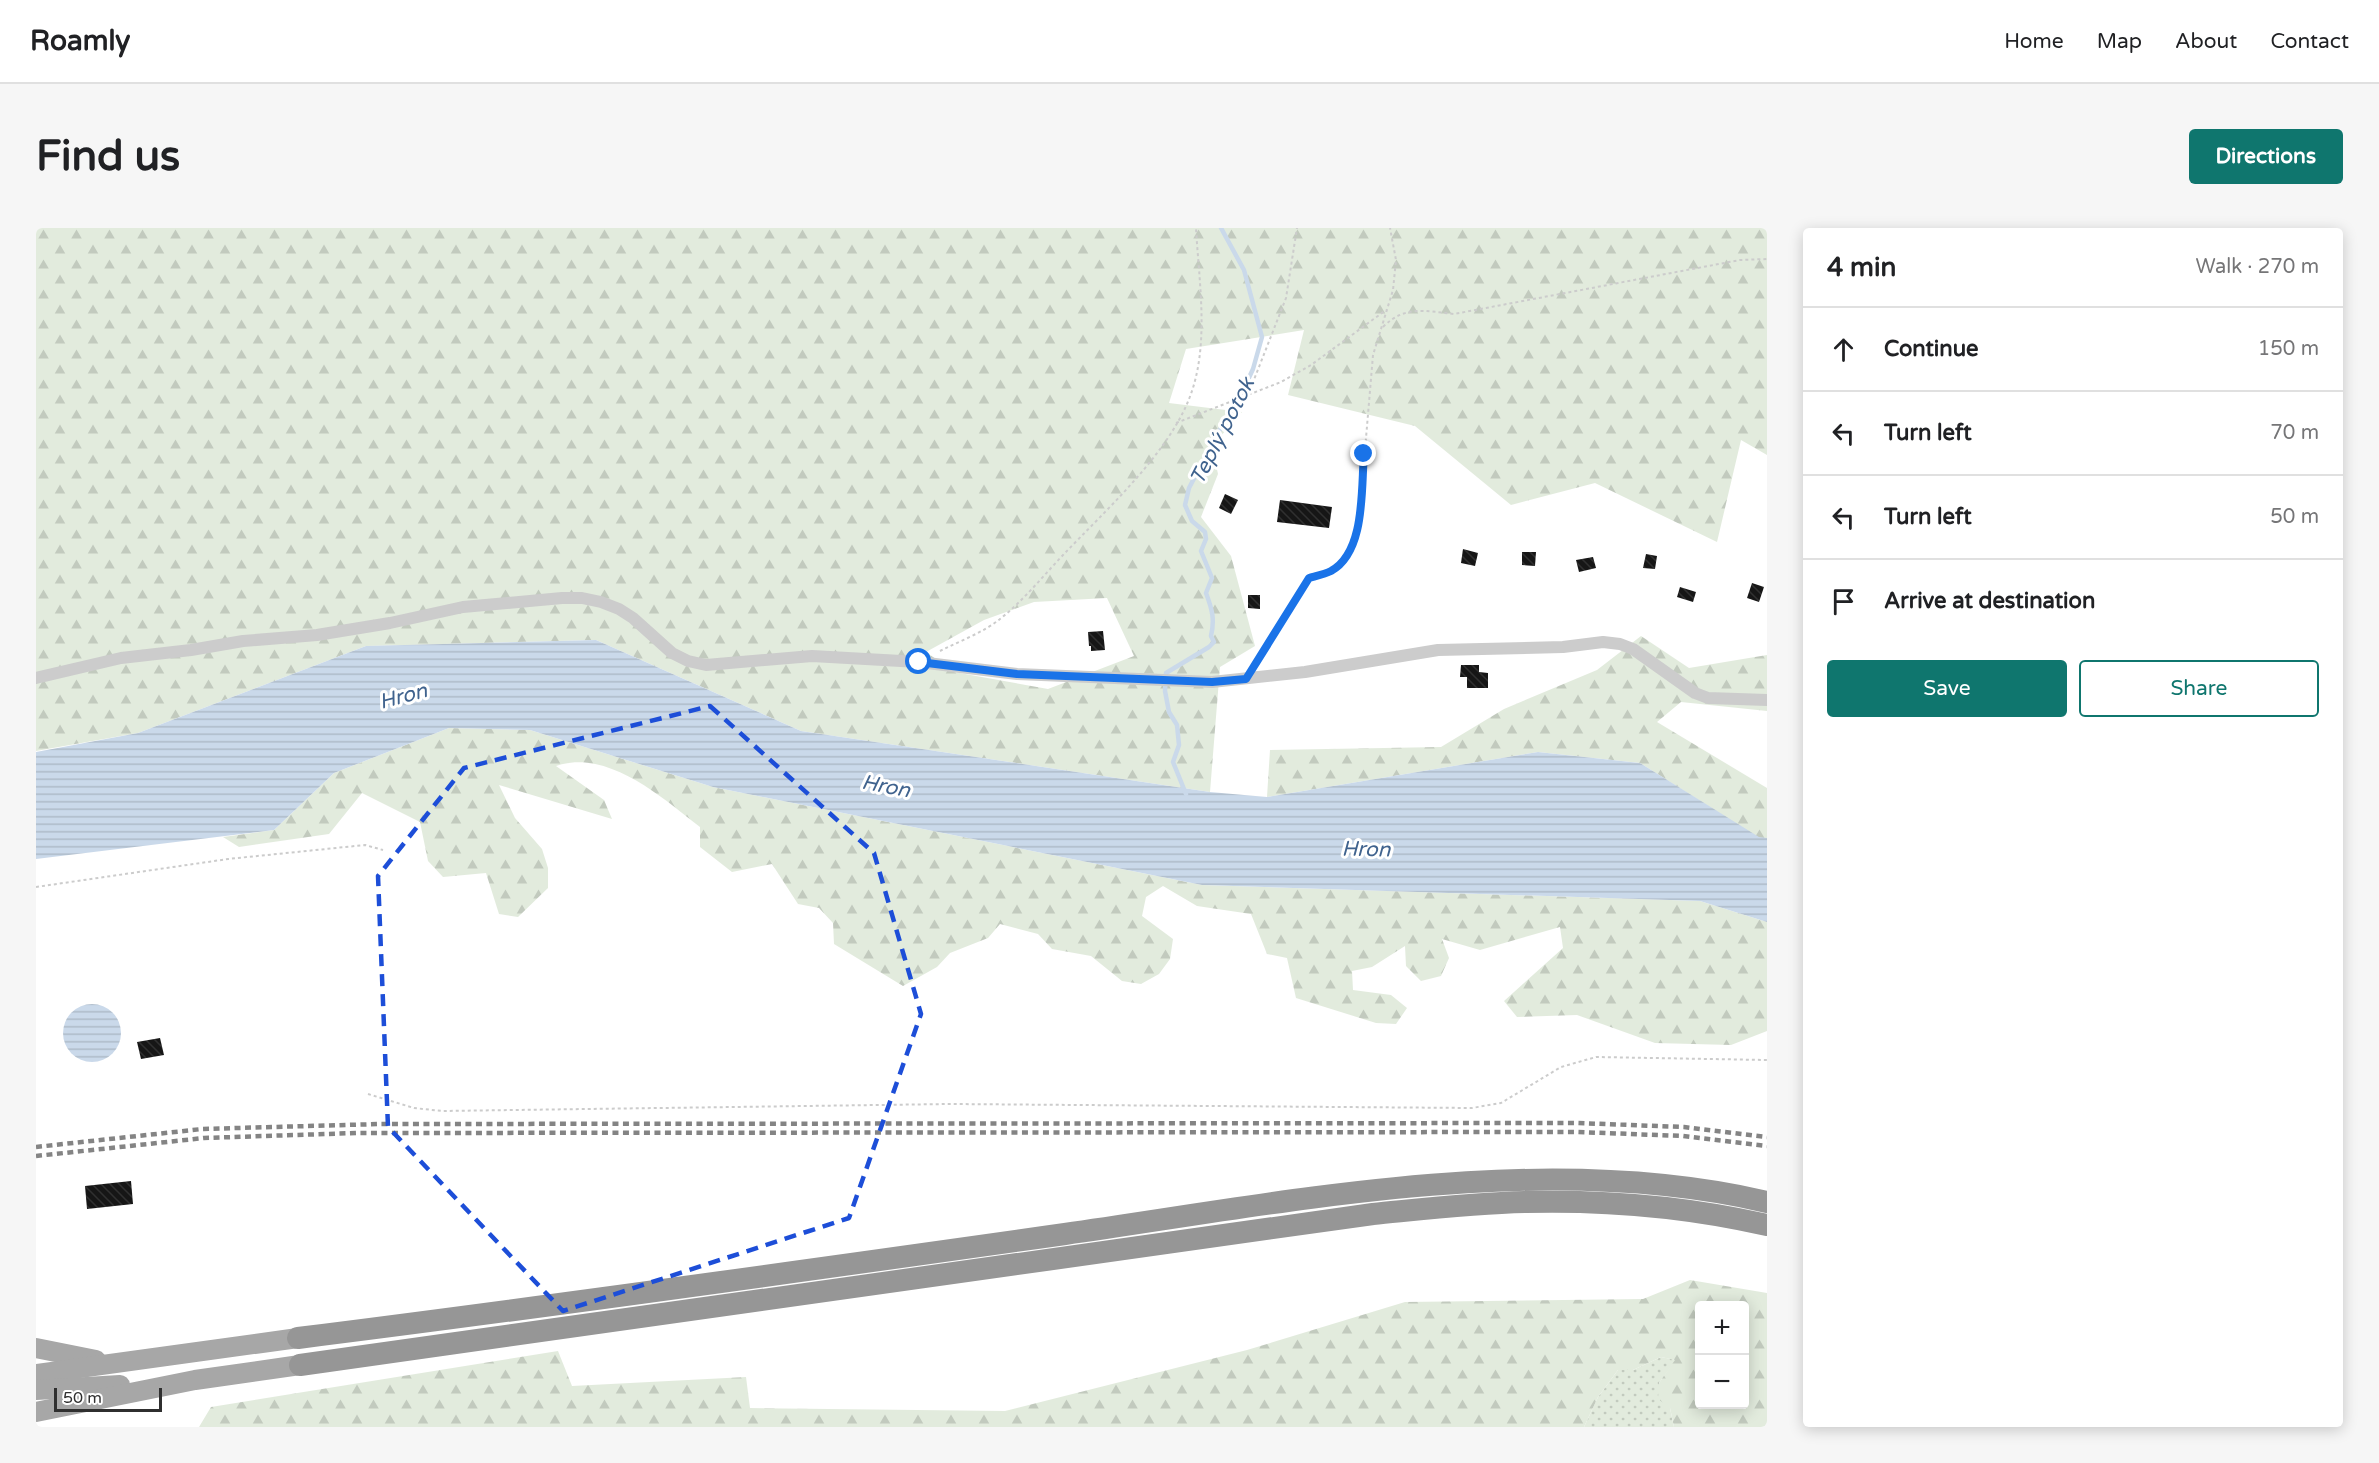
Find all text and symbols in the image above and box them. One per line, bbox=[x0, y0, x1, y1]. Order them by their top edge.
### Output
text: Roamly bbox=[30, 24, 130, 58]
text: Home bbox=[2004, 29, 2064, 54]
text: Map bbox=[2097, 29, 2142, 54]
text: About bbox=[2175, 29, 2237, 54]
text: Contact bbox=[2270, 29, 2349, 54]
button: Directions bbox=[2189, 129, 2343, 184]
text: Find us bbox=[36, 131, 180, 182]
text: 4 min bbox=[1827, 252, 1896, 283]
text: Walk · 270 m bbox=[2196, 255, 2319, 279]
icon: ahead bbox=[1827, 333, 1860, 366]
text: Continue bbox=[1884, 336, 1979, 362]
text: 150 m bbox=[2258, 337, 2319, 361]
water label: Teplý potok bbox=[1185, 372, 1261, 489]
icon: left bbox=[1827, 417, 1860, 450]
text: Turn left bbox=[1884, 420, 1972, 446]
text: 70 m bbox=[2270, 421, 2319, 445]
route end bbox=[1350, 440, 1376, 466]
icon: left bbox=[1827, 501, 1860, 534]
text: Turn left bbox=[1884, 504, 1972, 530]
text: 50 m bbox=[2270, 505, 2319, 529]
icon: arrive bbox=[1827, 585, 1860, 618]
text: Arrive at destination bbox=[1884, 588, 2095, 614]
route start bbox=[905, 648, 931, 674]
button: Save bbox=[1827, 660, 2067, 717]
button: Share bbox=[2079, 660, 2319, 717]
water label: Hron bbox=[376, 678, 431, 715]
water label: Hron bbox=[860, 770, 913, 804]
water label: Hron bbox=[1341, 837, 1392, 862]
map controls bbox=[1695, 1301, 1749, 1409]
button: + bbox=[1695, 1301, 1749, 1355]
button: − bbox=[1695, 1355, 1749, 1409]
scale bar bbox=[54, 1385, 162, 1412]
text: 50 m bbox=[63, 1388, 102, 1408]

